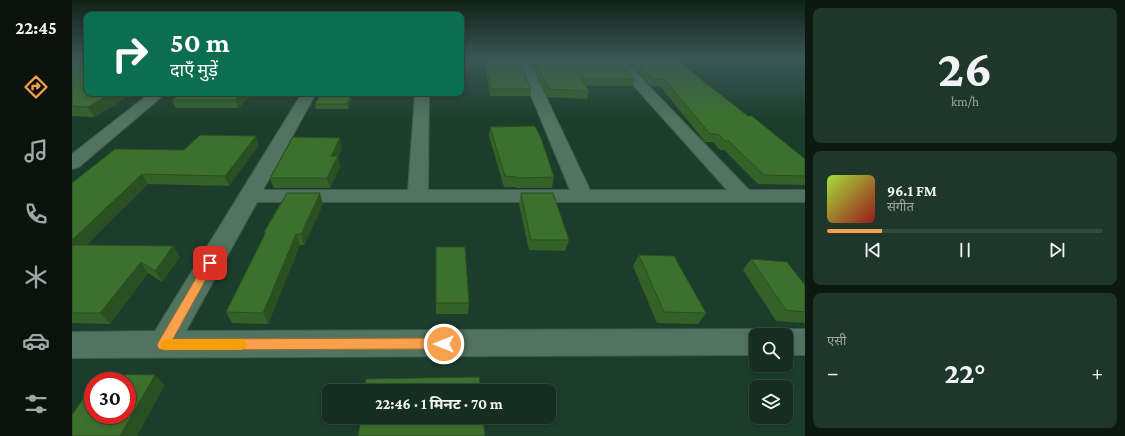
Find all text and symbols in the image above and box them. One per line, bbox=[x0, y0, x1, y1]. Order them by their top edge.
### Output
text: 22:45 bbox=[15, 18, 57, 38]
text: 50 m bbox=[170, 27, 230, 58]
icon: right bbox=[104, 28, 156, 80]
text: 26 bbox=[938, 39, 992, 97]
text: दाएँ मुड़ें bbox=[170, 60, 218, 80]
icon: directions bbox=[22, 73, 50, 101]
text: km/h bbox=[951, 94, 979, 109]
icon: music bbox=[22, 137, 50, 165]
text: 96.1 FM bbox=[887, 183, 937, 199]
text: संगीत bbox=[887, 199, 914, 214]
icon: phone bbox=[22, 200, 50, 228]
icon: previous bbox=[862, 239, 884, 261]
icon: pause bbox=[954, 239, 976, 261]
icon: next bbox=[1046, 239, 1068, 261]
pin bbox=[193, 246, 227, 280]
icon: arrive bbox=[199, 252, 221, 274]
icon: climate bbox=[22, 263, 50, 291]
position arrow bbox=[423, 323, 465, 365]
icon: car bbox=[22, 327, 50, 355]
map controls bbox=[749, 328, 793, 424]
button: search bbox=[749, 328, 793, 372]
text: एसी bbox=[827, 333, 846, 348]
text: 22° bbox=[944, 356, 986, 389]
text: − bbox=[827, 360, 839, 385]
text: + bbox=[1091, 360, 1103, 385]
speed limit sign: 30 bbox=[84, 372, 136, 424]
button: layers bbox=[749, 380, 793, 424]
icon: filters bbox=[22, 390, 50, 418]
text: 22:46 · 1 मिनट · 70 m bbox=[375, 396, 503, 412]

